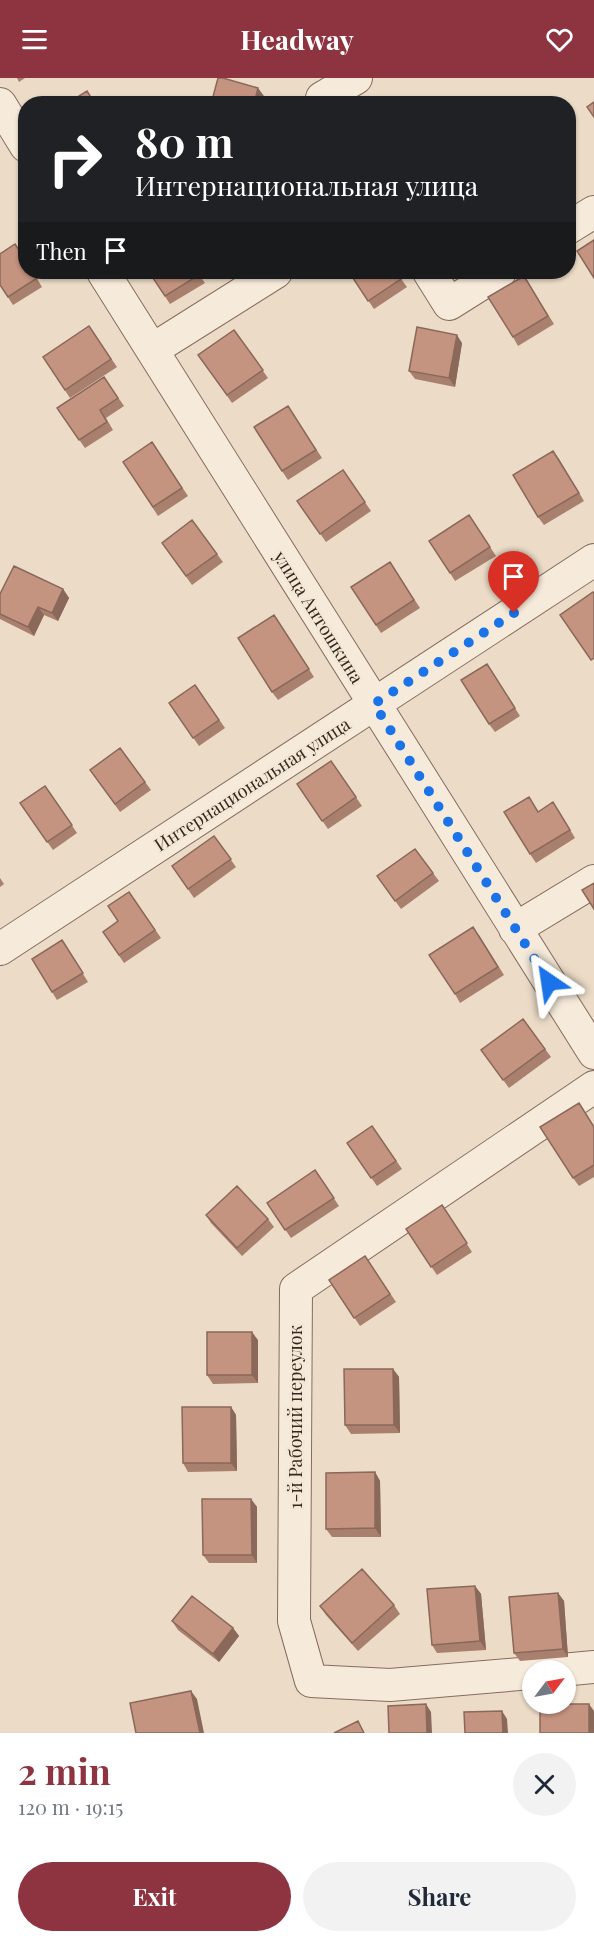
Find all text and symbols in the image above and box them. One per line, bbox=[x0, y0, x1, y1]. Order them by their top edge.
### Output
text: Headway bbox=[240, 21, 354, 57]
icon: menu bbox=[18, 23, 51, 56]
icon: heart bbox=[543, 23, 576, 56]
text: 80 m bbox=[135, 113, 233, 169]
icon: right bbox=[36, 120, 114, 198]
text: Интернациональная улица bbox=[135, 167, 478, 203]
icon: arrive bbox=[99, 234, 132, 267]
text: Then bbox=[36, 236, 87, 266]
street label: улица Антошкина bbox=[268, 545, 369, 688]
pin bbox=[488, 551, 539, 613]
icon: arrive bbox=[497, 560, 530, 593]
street label: Интернациональная улица bbox=[149, 712, 355, 856]
position arrow bbox=[517, 950, 581, 1014]
street label: 1-й Рабочий переулок bbox=[283, 1325, 307, 1509]
north arrow bbox=[522, 1660, 576, 1714]
map controls bbox=[522, 1660, 576, 1714]
text: 2 min bbox=[18, 1746, 111, 1794]
button: close bbox=[513, 1753, 576, 1816]
text: 120 m · 19:15 bbox=[18, 1793, 123, 1820]
button: Exit bbox=[18, 1862, 291, 1931]
button: Share bbox=[303, 1862, 576, 1931]

